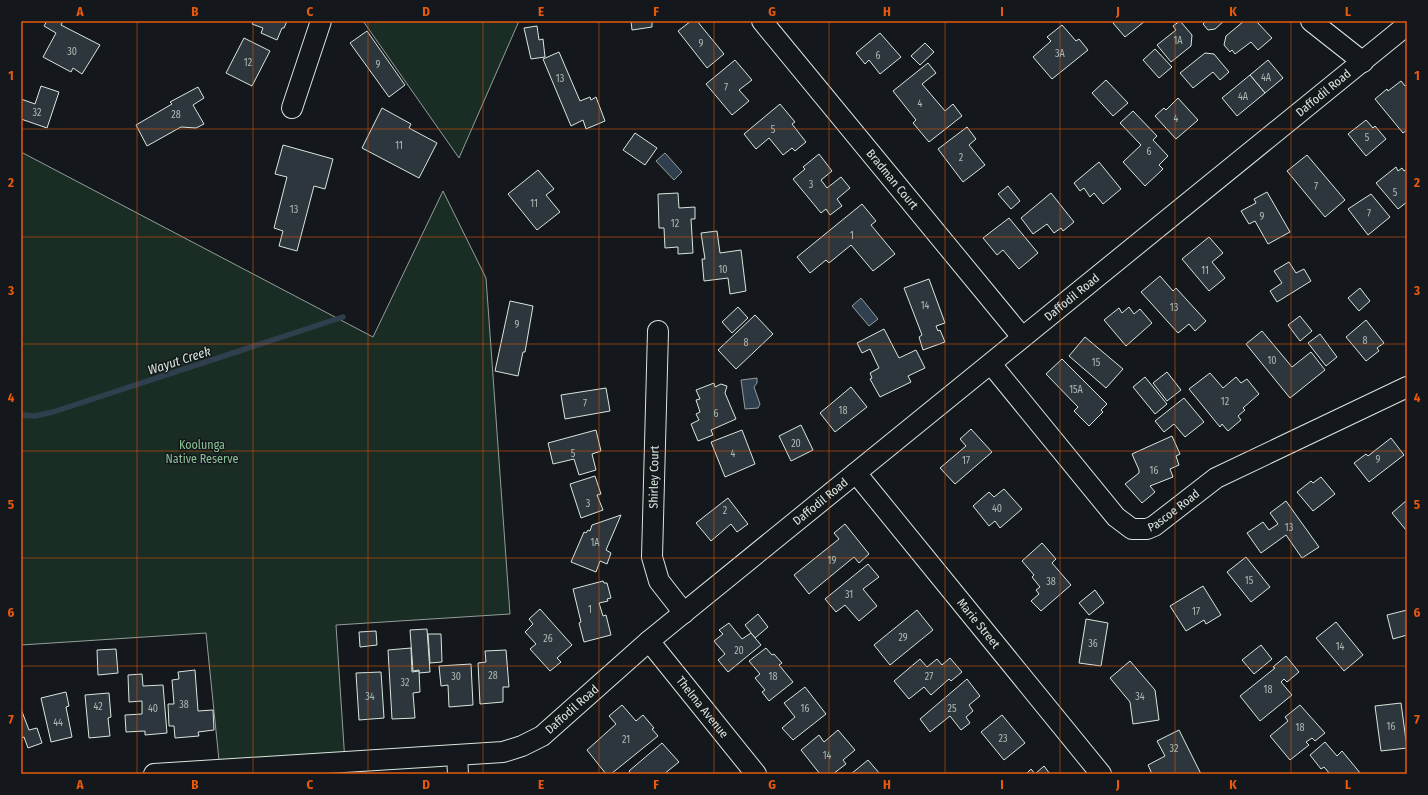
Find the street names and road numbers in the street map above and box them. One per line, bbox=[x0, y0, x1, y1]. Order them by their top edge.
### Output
street label: Daffodil Road bbox=[1293, 67, 1354, 119]
street label: Bradman Court bbox=[863, 146, 921, 212]
street label: Daffodil Road bbox=[1042, 271, 1102, 324]
street label: Shirley Court bbox=[646, 445, 662, 509]
street label: Daffodil Road bbox=[790, 475, 851, 528]
street label: Pascoe Road bbox=[1146, 486, 1202, 535]
street label: Marie Street bbox=[954, 596, 1003, 651]
street label: Thelma Avenue bbox=[673, 674, 731, 741]
street label: Daffodil Road bbox=[542, 682, 602, 737]

